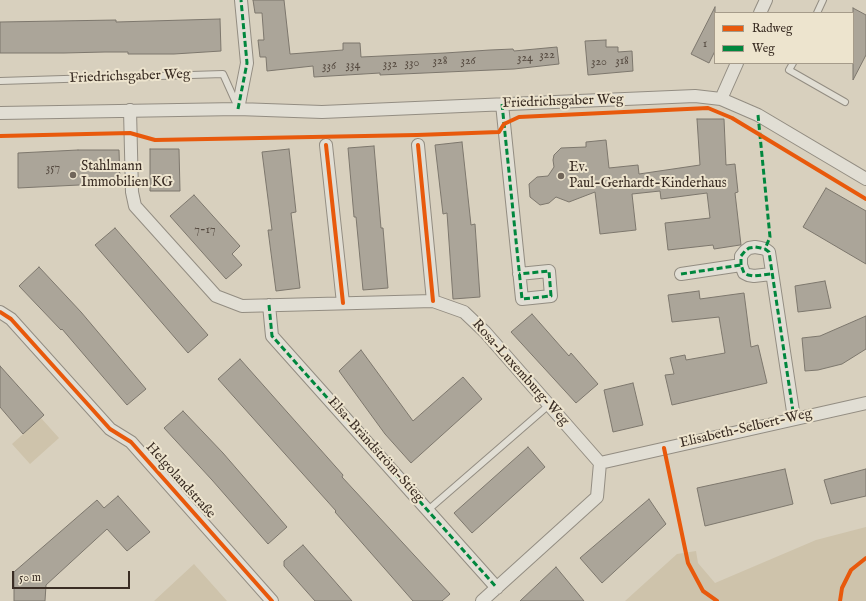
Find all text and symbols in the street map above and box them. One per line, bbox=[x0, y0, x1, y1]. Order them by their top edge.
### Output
legend bbox=[714, 12, 854, 64]
text: Radweg bbox=[752, 21, 792, 36]
house number: 1 bbox=[703, 38, 707, 52]
text: Weg bbox=[752, 41, 775, 56]
house number: 322 bbox=[539, 49, 555, 63]
house number: 324 bbox=[517, 52, 533, 66]
house number: 328 bbox=[433, 55, 447, 69]
house number: 326 bbox=[460, 55, 476, 69]
house number: 318 bbox=[615, 55, 629, 69]
house number: 320 bbox=[591, 56, 607, 70]
house number: 330 bbox=[405, 57, 419, 71]
house number: 332 bbox=[383, 58, 397, 72]
house number: 334 bbox=[346, 59, 360, 73]
house number: 336 bbox=[322, 60, 336, 74]
street label: Friedrichsgaber Weg bbox=[69, 66, 191, 88]
street label: Friedrichsgaber Weg bbox=[502, 91, 624, 113]
place label: Stahlmann Immobilien KG bbox=[81, 159, 173, 192]
place label: Ev. Paul-Gerhardt-Kinderhaus bbox=[569, 160, 727, 192]
house number: 357 bbox=[46, 162, 60, 176]
marker: Stahlmann Immobilien KG bbox=[68, 170, 78, 180]
marker: Ev. Paul-Gerhardt-Kinderhaus bbox=[556, 171, 566, 181]
house number: 7-17 bbox=[194, 224, 216, 238]
street label: Rosa-Luxemburg-Weg bbox=[468, 316, 572, 430]
street label: Elsa-Brändström-Stieg bbox=[323, 394, 427, 506]
street label: Elisabeth-Selbert-Weg bbox=[678, 406, 814, 452]
street label: Helgolandstraße bbox=[141, 440, 219, 522]
scale bar bbox=[14, 563, 132, 589]
text: 50 m bbox=[19, 570, 41, 585]

